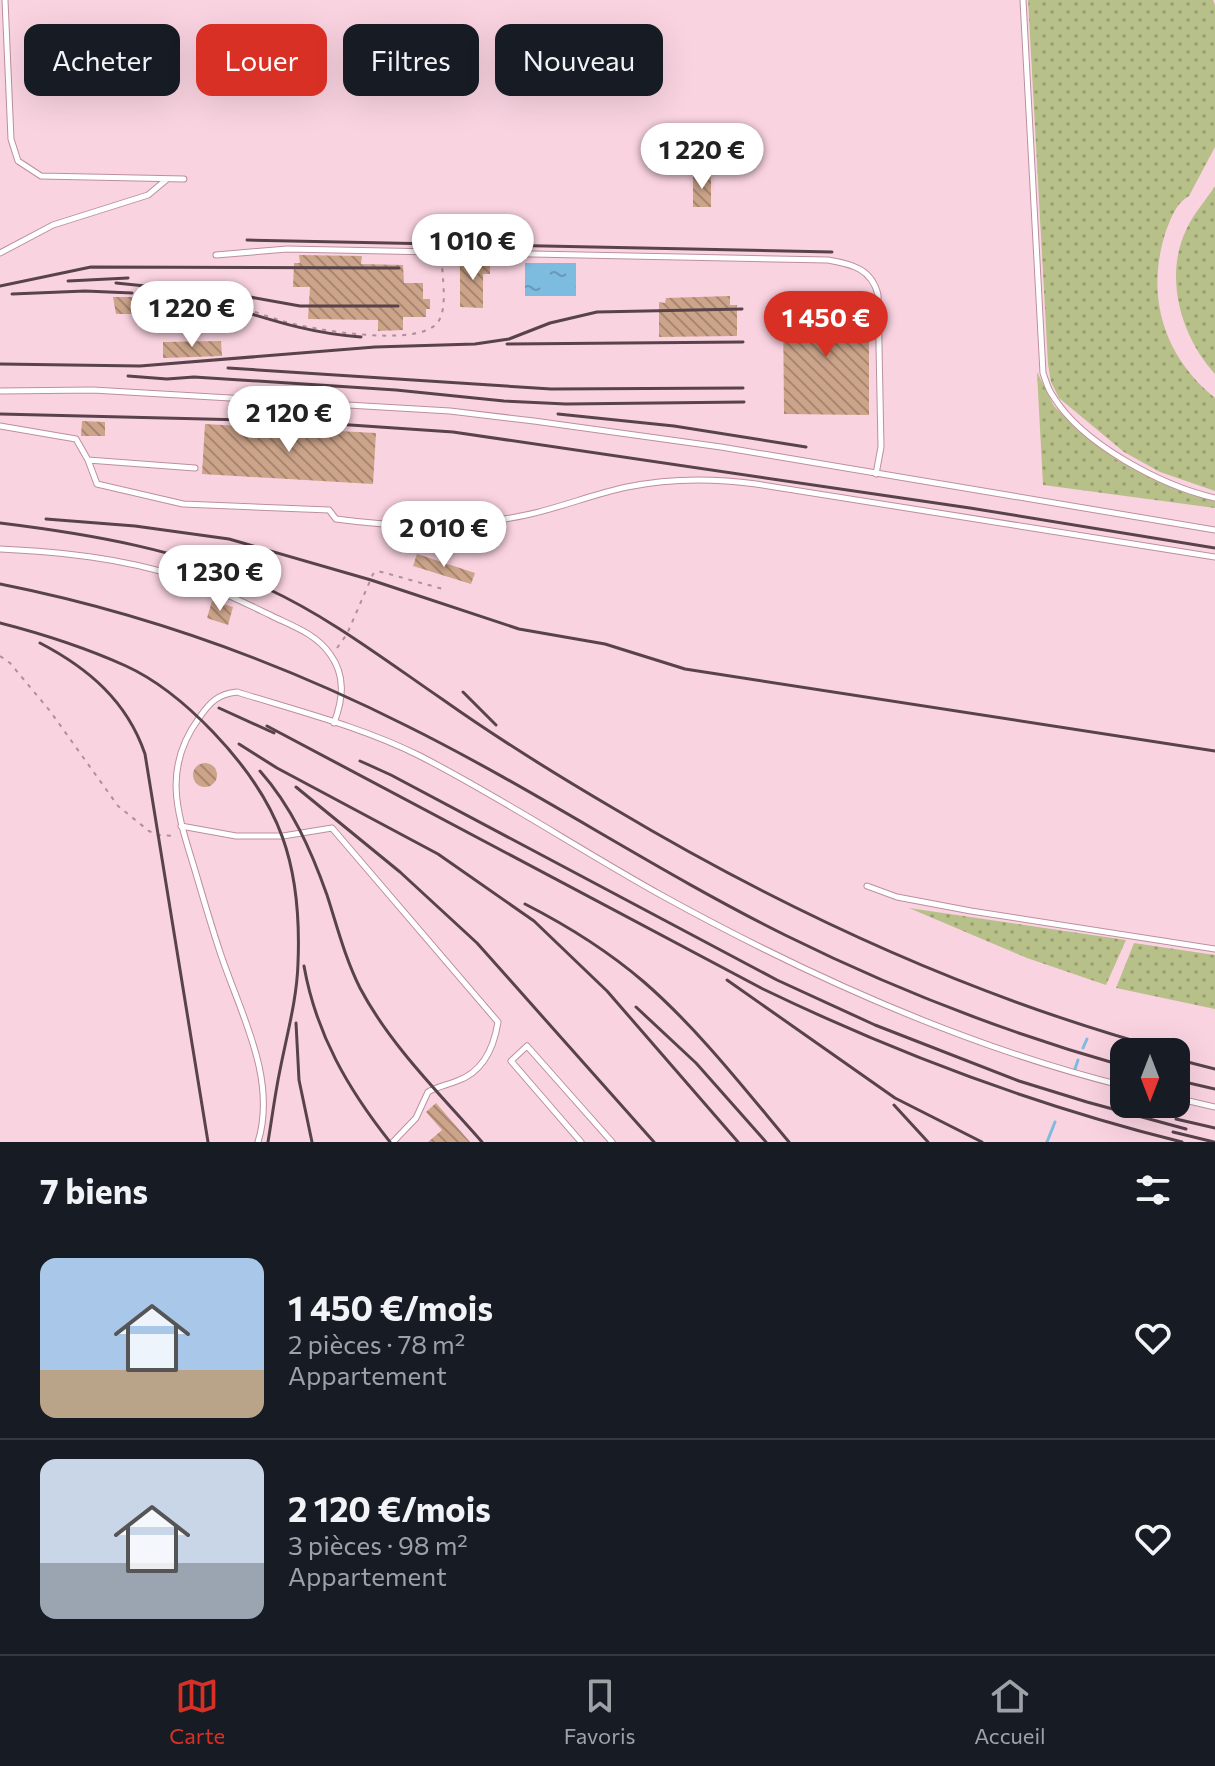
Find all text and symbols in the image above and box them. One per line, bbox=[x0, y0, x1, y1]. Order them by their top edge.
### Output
chip: Acheter bbox=[24, 24, 180, 96]
chip: Louer bbox=[196, 24, 327, 96]
chip: Filtres bbox=[343, 24, 479, 96]
chip: Nouveau bbox=[495, 24, 663, 96]
pin: 1 220 € bbox=[628, 123, 776, 191]
text: 1 220 € bbox=[659, 133, 745, 164]
pin: 1 010 € bbox=[399, 214, 547, 282]
text: 1 010 € bbox=[430, 224, 516, 255]
pin: 1 220 € bbox=[118, 281, 266, 349]
text: 1 220 € bbox=[149, 291, 235, 322]
pin: 1 450 € bbox=[752, 291, 900, 359]
text: 1 450 € bbox=[782, 301, 870, 332]
pin: 2 120 € bbox=[215, 386, 363, 454]
text: 2 120 € bbox=[246, 396, 332, 427]
pin: 2 010 € bbox=[370, 501, 518, 569]
text: 2 010 € bbox=[399, 511, 489, 542]
pin: 1 230 € bbox=[146, 545, 294, 613]
text: 1 230 € bbox=[176, 555, 264, 586]
north arrow bbox=[1110, 1038, 1190, 1118]
map controls bbox=[1110, 1038, 1190, 1118]
icon: filters bbox=[1131, 1168, 1175, 1212]
text: 7 biens bbox=[40, 1169, 148, 1211]
text: 1 450 €/mois bbox=[288, 1286, 493, 1328]
icon: home bbox=[104, 1290, 200, 1386]
icon: heart bbox=[1131, 1316, 1175, 1360]
text: 2 pièces · 78 m² bbox=[288, 1328, 465, 1359]
text: Appartement bbox=[288, 1359, 447, 1390]
text: 2 120 €/mois bbox=[288, 1487, 491, 1529]
icon: home bbox=[104, 1491, 200, 1587]
icon: heart bbox=[1131, 1517, 1175, 1561]
text: 3 pièces · 98 m² bbox=[288, 1529, 468, 1560]
text: Appartement bbox=[288, 1560, 447, 1591]
tab: Carte bbox=[169, 1674, 225, 1749]
tab: Favoris bbox=[564, 1674, 636, 1749]
tab: Accueil bbox=[974, 1674, 1046, 1749]

